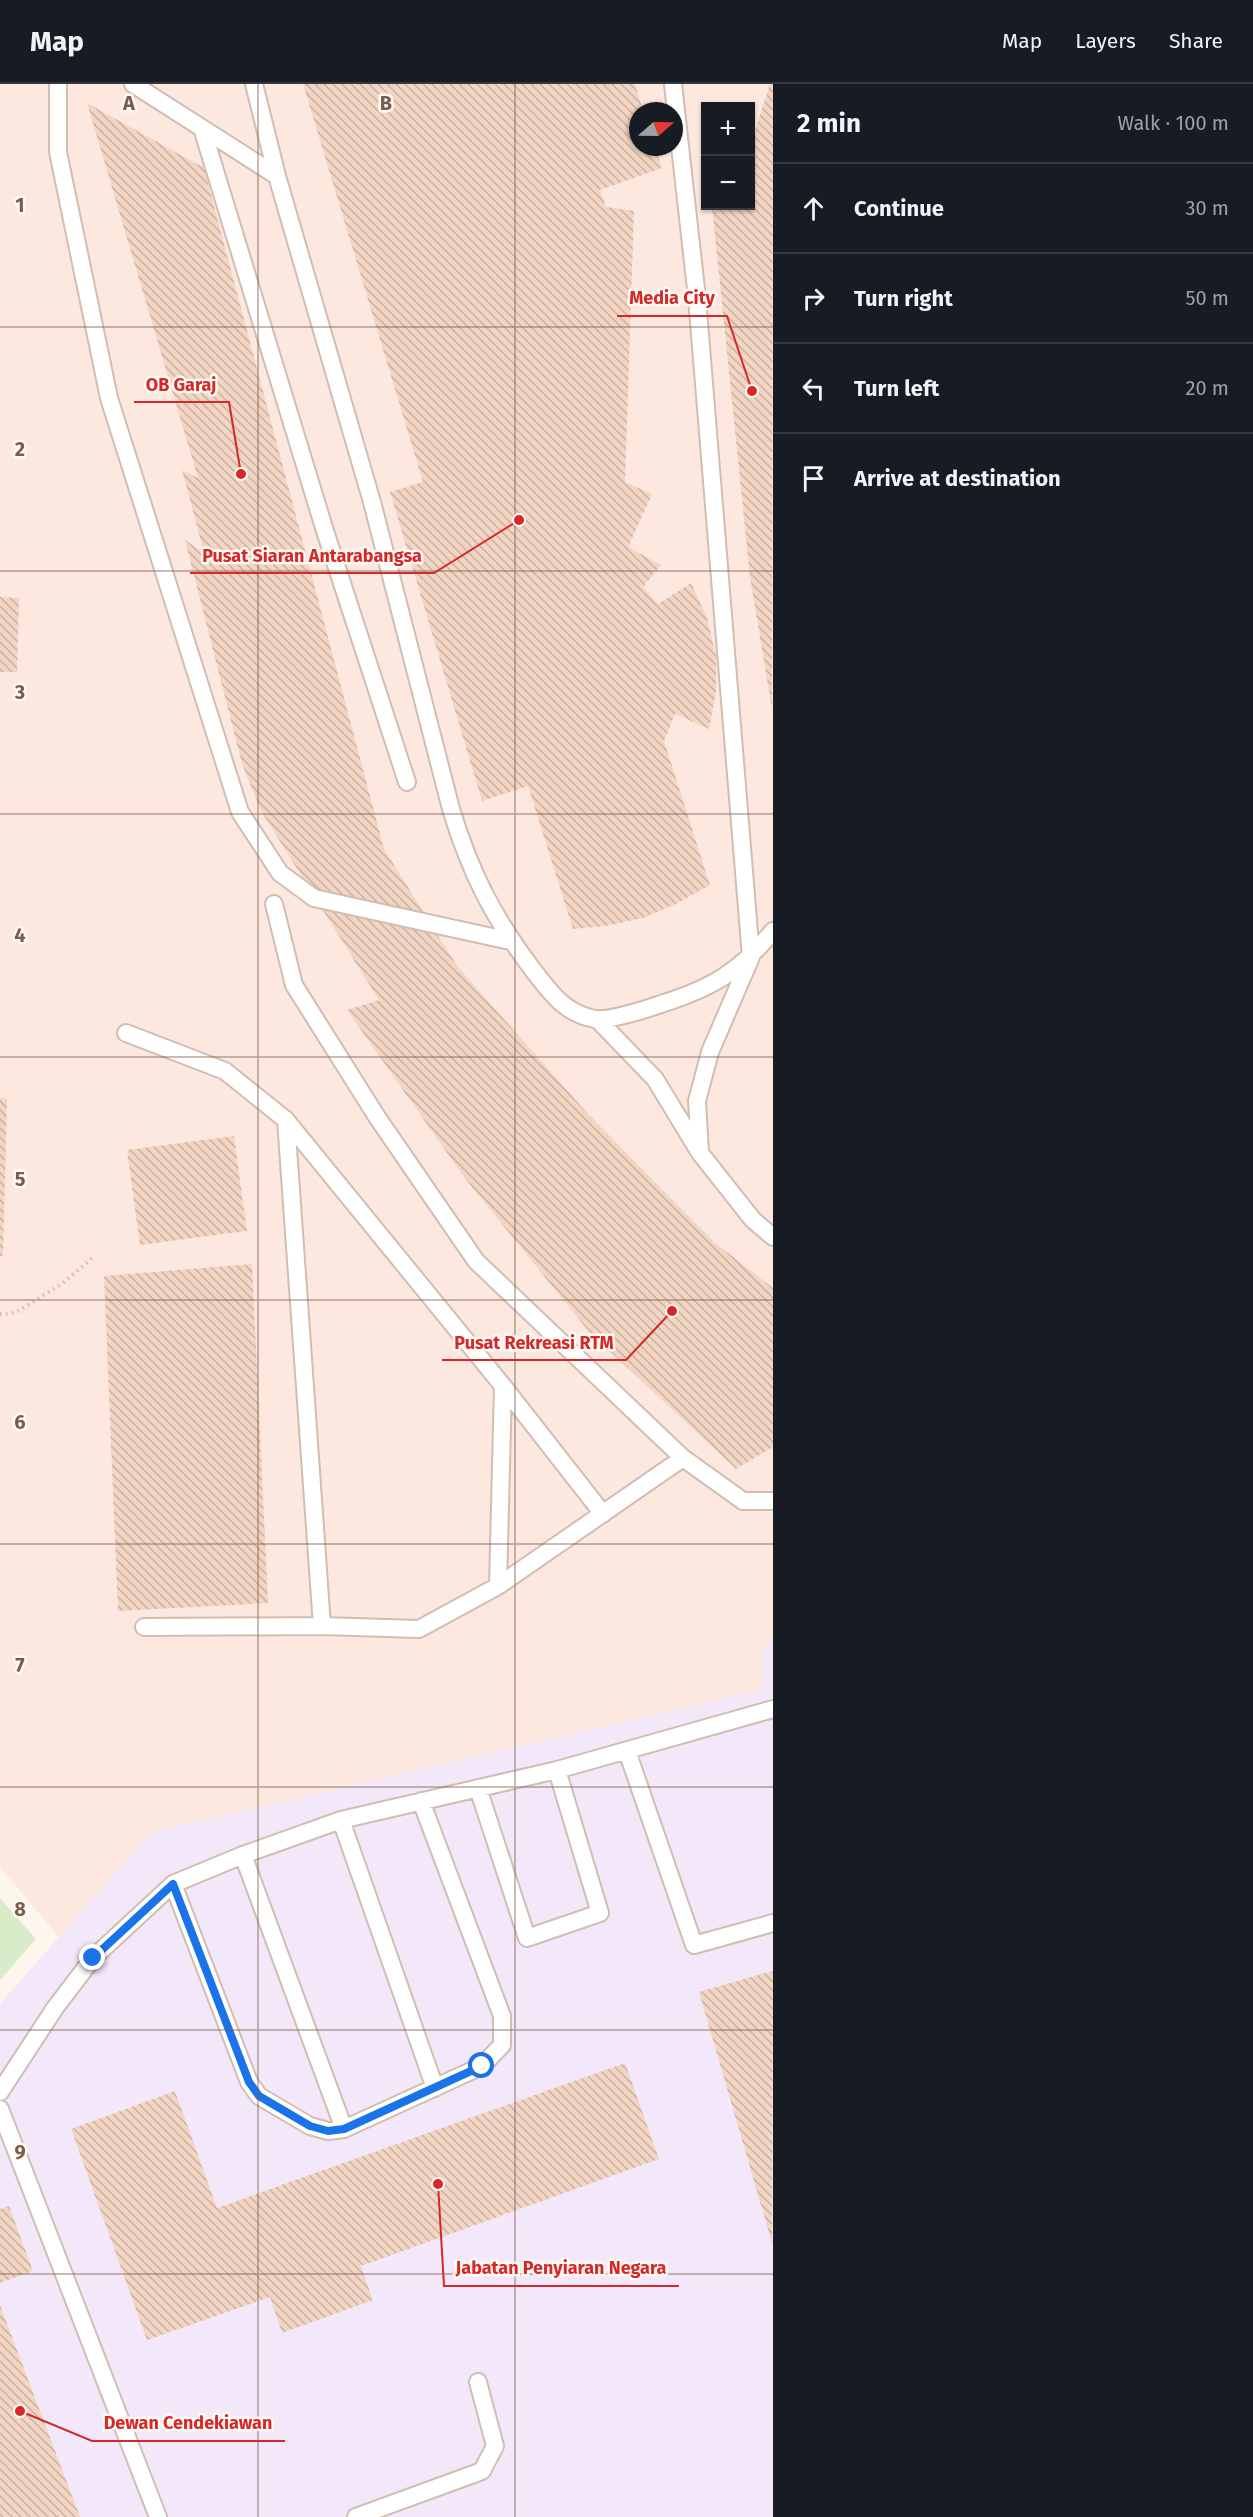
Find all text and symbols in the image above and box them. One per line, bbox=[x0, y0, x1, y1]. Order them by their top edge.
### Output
text: Map bbox=[30, 25, 84, 58]
text: Map bbox=[1002, 28, 1042, 54]
text: Layers bbox=[1075, 28, 1136, 54]
text: Share bbox=[1169, 28, 1223, 54]
text: A bbox=[122, 91, 136, 115]
text: B bbox=[380, 91, 392, 115]
north arrow bbox=[629, 102, 683, 156]
map controls bbox=[701, 102, 755, 210]
button: + bbox=[701, 102, 755, 156]
text: 2 min bbox=[797, 108, 861, 139]
text: Walk · 100 m bbox=[1117, 111, 1229, 135]
button: − bbox=[701, 156, 755, 210]
icon: ahead bbox=[797, 192, 830, 225]
text: 1 bbox=[15, 193, 25, 217]
text: Continue bbox=[854, 195, 944, 222]
text: 30 m bbox=[1185, 196, 1229, 220]
callout: Media City bbox=[617, 280, 727, 316]
icon: right bbox=[797, 282, 830, 315]
text: Turn right bbox=[854, 285, 953, 312]
text: 50 m bbox=[1185, 286, 1229, 310]
text: Media City bbox=[629, 287, 716, 309]
callout: OB Garaj bbox=[134, 366, 229, 402]
icon: left bbox=[797, 372, 830, 405]
text: OB Garaj bbox=[146, 374, 216, 396]
text: Turn left bbox=[854, 375, 939, 402]
text: 20 m bbox=[1186, 376, 1229, 400]
text: 2 bbox=[15, 437, 25, 461]
icon: arrive bbox=[797, 462, 830, 495]
text: Arrive at destination bbox=[854, 465, 1061, 492]
callout: Pusat Siaran Antarabangsa bbox=[190, 537, 434, 573]
text: Pusat Siaran Antarabangsa bbox=[202, 545, 422, 567]
text: 3 bbox=[14, 680, 25, 704]
text: 4 bbox=[14, 923, 26, 947]
text: 5 bbox=[15, 1167, 26, 1191]
callout: Pusat Rekreasi RTM bbox=[442, 1324, 626, 1360]
text: Pusat Rekreasi RTM bbox=[454, 1332, 614, 1354]
text: 6 bbox=[14, 1410, 26, 1434]
text: 7 bbox=[15, 1653, 25, 1677]
text: 8 bbox=[14, 1897, 26, 1921]
route end bbox=[79, 1944, 105, 1970]
route start bbox=[468, 2052, 494, 2078]
text: 9 bbox=[14, 2140, 26, 2164]
callout: Jabatan Penyiaran Negara bbox=[444, 2250, 679, 2286]
text: Jabatan Penyiaran Negara bbox=[455, 2257, 667, 2279]
callout: Dewan Cendekiawan bbox=[92, 2405, 285, 2441]
text: Dewan Cendekiawan bbox=[104, 2412, 272, 2434]

